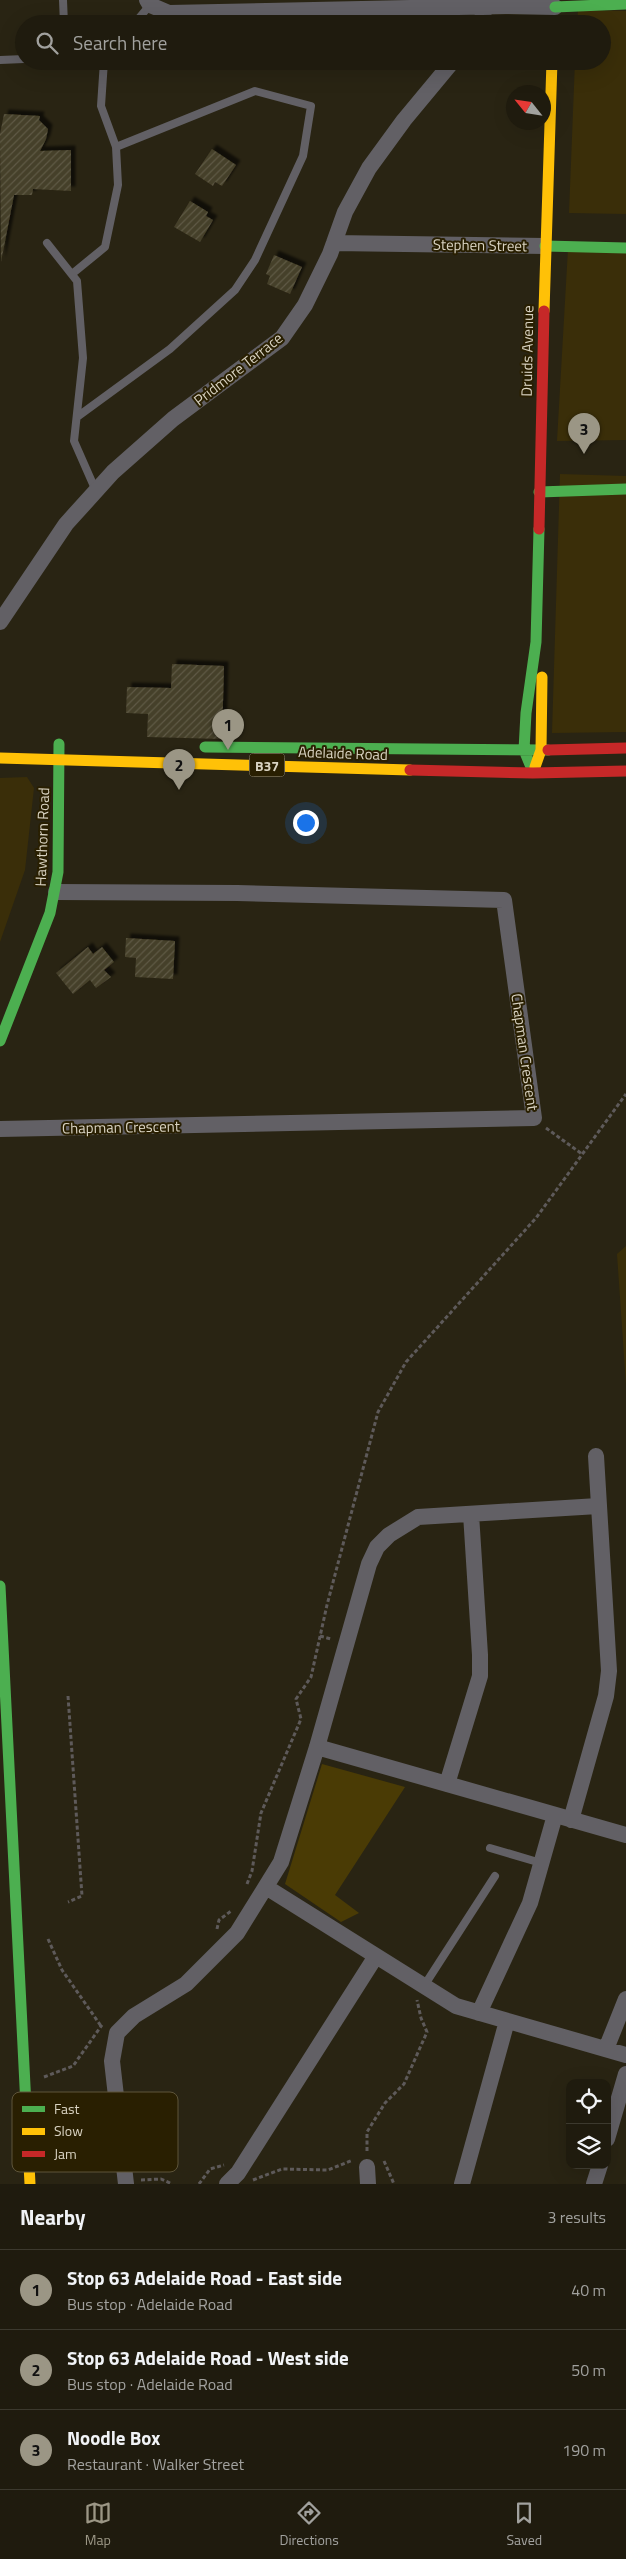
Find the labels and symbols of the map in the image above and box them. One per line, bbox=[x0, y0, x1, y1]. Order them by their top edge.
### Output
north arrow bbox=[506, 85, 551, 130]
street label: Stephen Street bbox=[433, 233, 528, 257]
street label: Druids Avenue bbox=[515, 305, 539, 397]
street label: Pridmore Terrace bbox=[188, 327, 288, 411]
pin: 3 bbox=[568, 413, 600, 454]
pin: 1 bbox=[212, 709, 244, 750]
street label: Adelaide Road bbox=[298, 740, 388, 766]
pin: 2 bbox=[163, 749, 195, 790]
road number: B37 bbox=[250, 754, 284, 776]
street label: Hawthorn Road bbox=[29, 787, 55, 887]
your location bbox=[293, 810, 319, 836]
street label: Chapman Crescent bbox=[505, 992, 545, 1113]
street label: Chapman Crescent bbox=[62, 1114, 181, 1140]
legend bbox=[12, 2092, 178, 2172]
text: Fast bbox=[54, 2098, 79, 2119]
text: Slow bbox=[54, 2120, 83, 2141]
text: Jam bbox=[54, 2143, 77, 2164]

